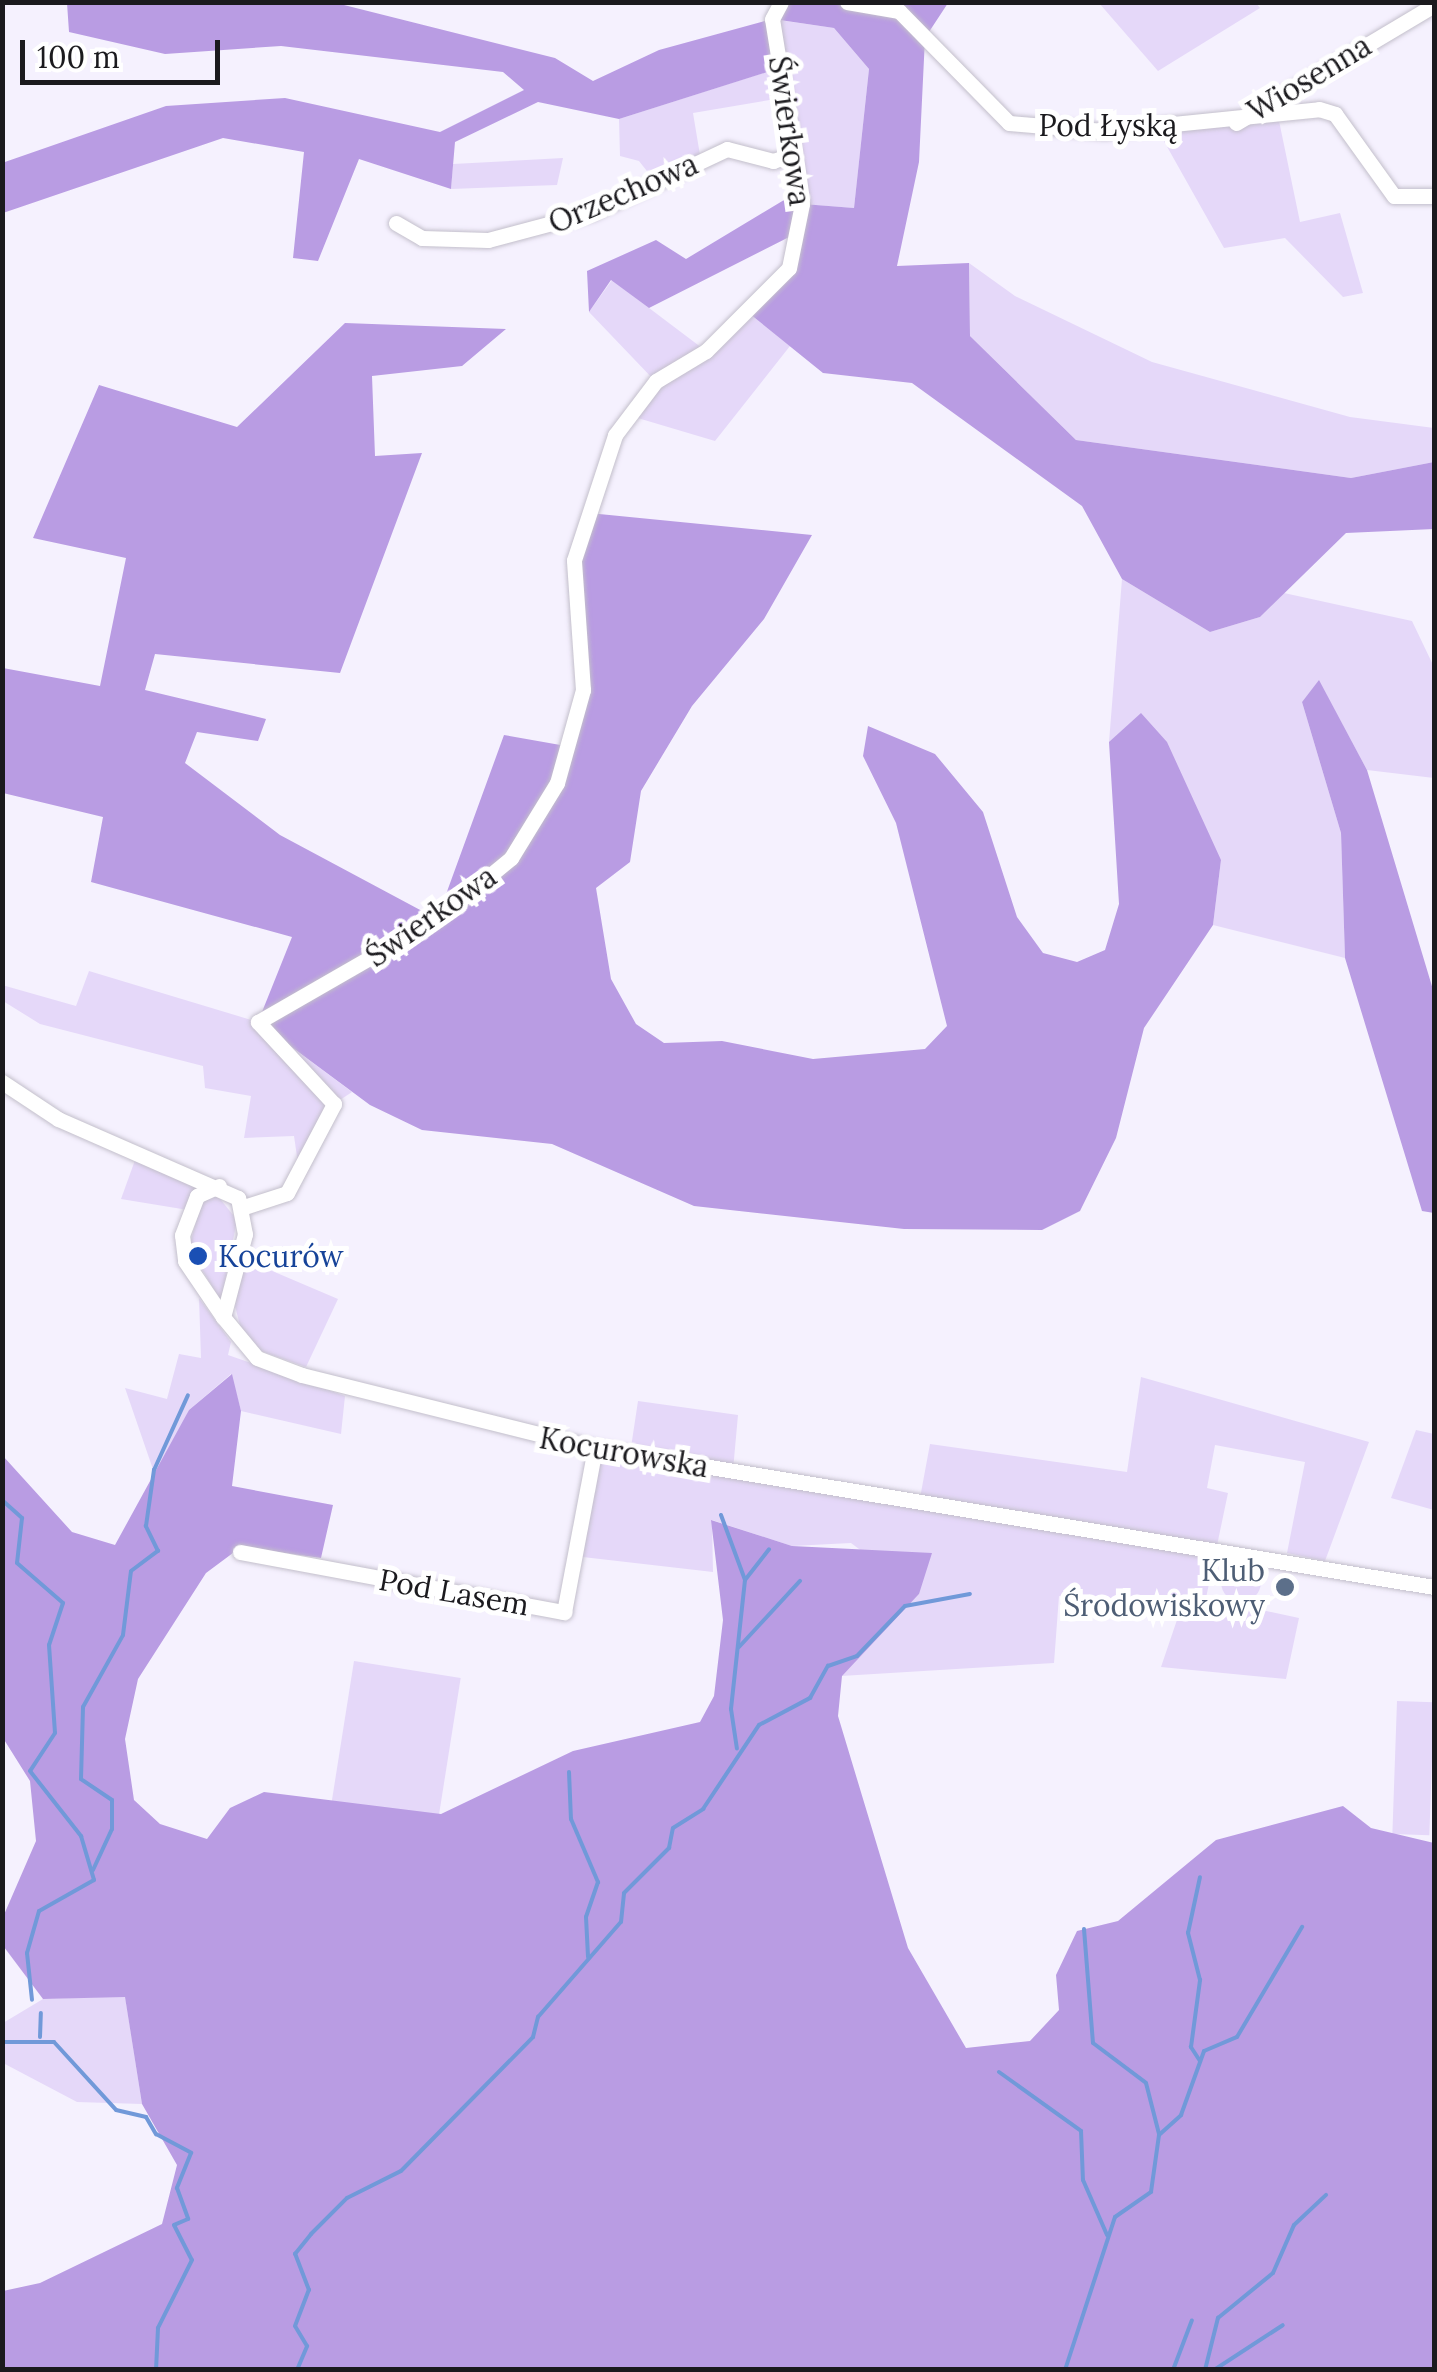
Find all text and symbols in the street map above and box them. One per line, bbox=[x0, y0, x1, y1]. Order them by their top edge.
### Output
scale bar bbox=[25, 20, 225, 82]
street label: Wiosenna bbox=[1241, 27, 1377, 129]
text: 100 m bbox=[37, 38, 120, 76]
street label: Świerkowa bbox=[762, 54, 818, 208]
street label: Pod Łyską bbox=[1038, 107, 1178, 143]
street label: Orzechowa bbox=[543, 145, 703, 241]
street label: Świerkowa bbox=[359, 858, 503, 974]
place label: Kocurów bbox=[218, 1238, 344, 1274]
marker: Kocurów bbox=[187, 1245, 209, 1267]
street label: Kocurowska bbox=[537, 1419, 711, 1485]
place label: Klub Środowiskowy bbox=[1063, 1552, 1265, 1622]
street label: Pod Lasem bbox=[376, 1561, 532, 1623]
marker: Klub Środowiskowy bbox=[1274, 1576, 1296, 1598]

